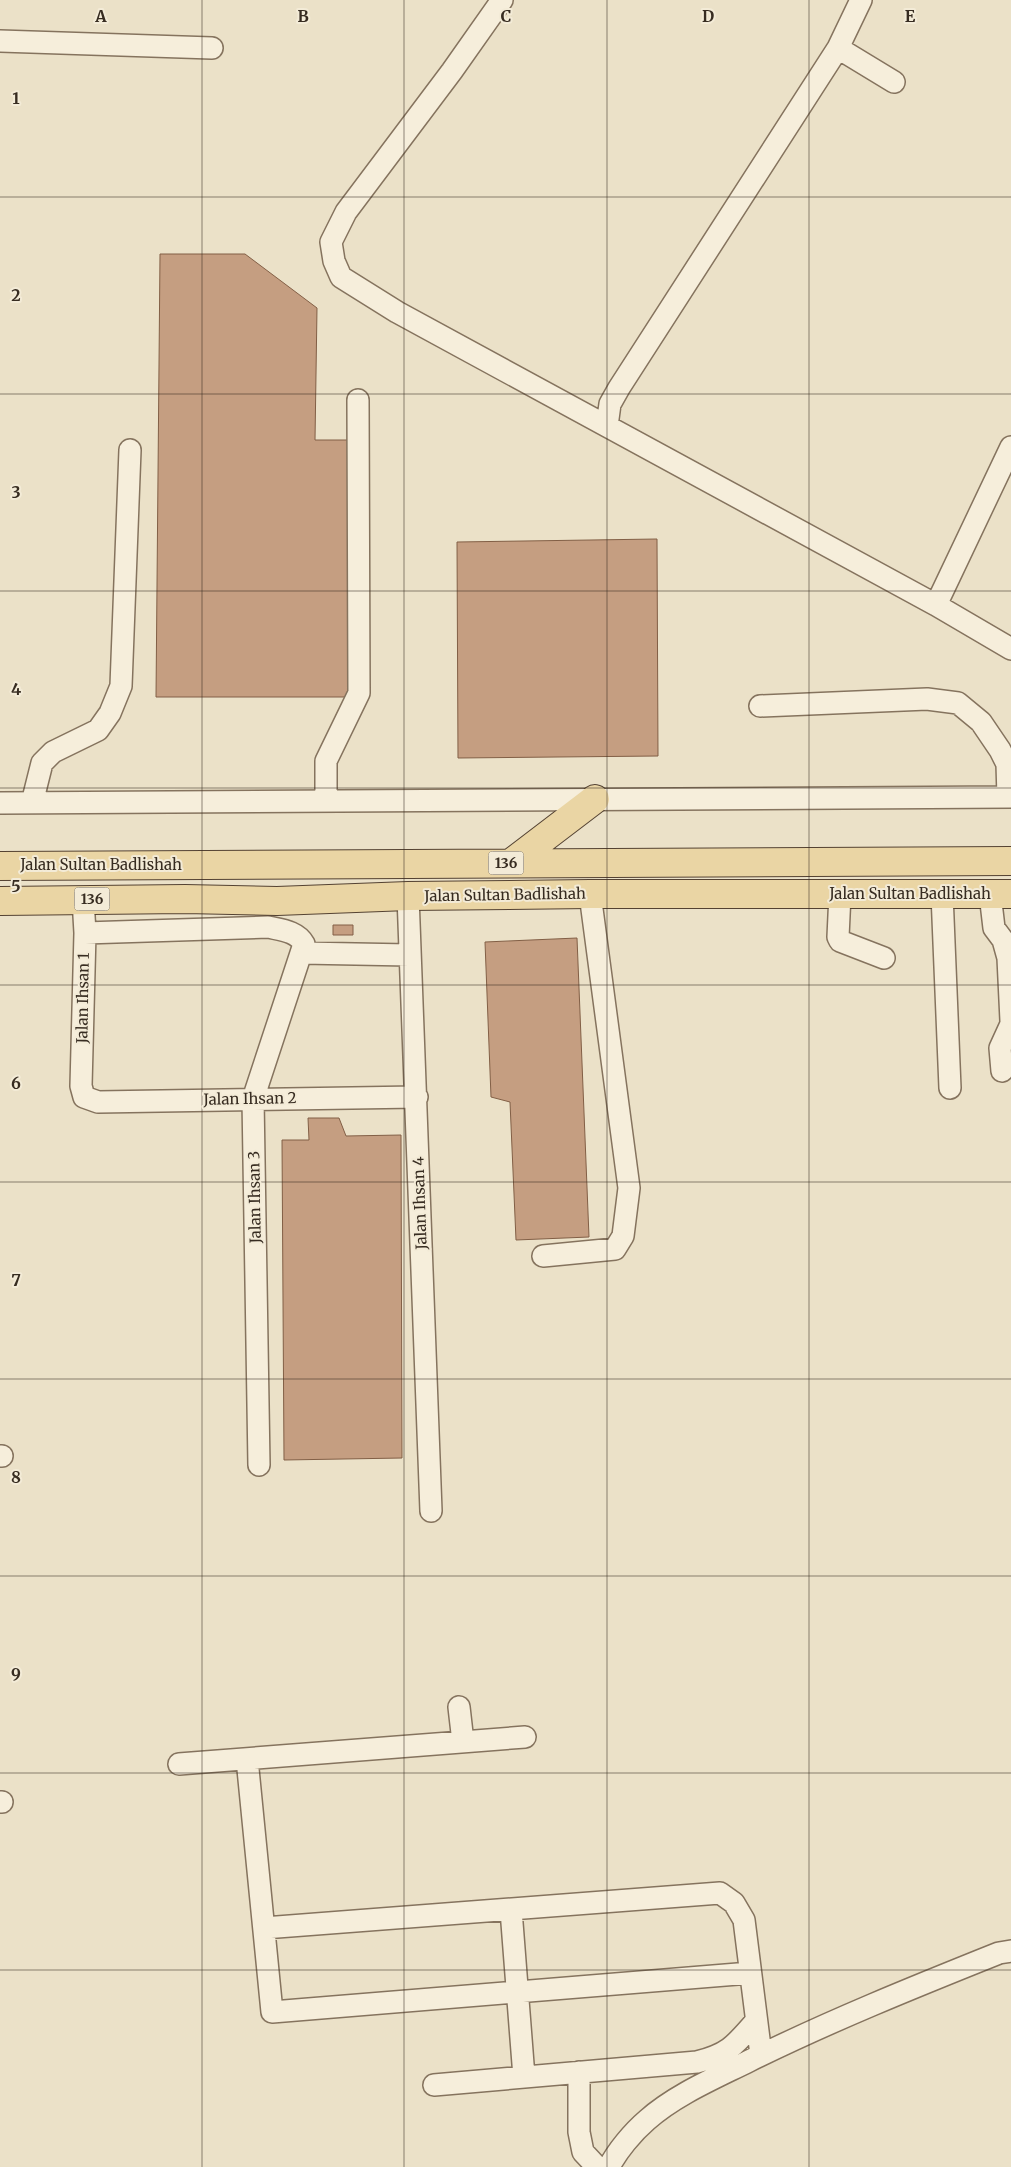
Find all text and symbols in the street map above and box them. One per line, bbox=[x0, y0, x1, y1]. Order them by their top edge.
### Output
text: A bbox=[94, 6, 107, 26]
text: B bbox=[297, 6, 309, 26]
text: C bbox=[501, 6, 511, 26]
text: D bbox=[702, 6, 714, 26]
text: E bbox=[905, 6, 916, 26]
text: 1 bbox=[12, 88, 20, 108]
text: 2 bbox=[11, 285, 21, 305]
text: 3 bbox=[11, 482, 21, 502]
text: 4 bbox=[11, 679, 21, 699]
road number: 136 bbox=[488, 851, 524, 874]
street label: Jalan Sultan Badlishah bbox=[19, 855, 182, 874]
text: 5 bbox=[11, 876, 21, 896]
street label: Jalan Sultan Badlishah bbox=[423, 884, 586, 905]
street label: Jalan Sultan Badlishah bbox=[828, 884, 991, 903]
road number: 136 bbox=[74, 888, 110, 911]
street label: Jalan Ihsan 1 bbox=[72, 952, 93, 1045]
text: 6 bbox=[11, 1073, 21, 1093]
street label: Jalan Ihsan 2 bbox=[202, 1088, 297, 1109]
street label: Jalan Ihsan 3 bbox=[244, 1150, 265, 1245]
street label: Jalan Ihsan 4 bbox=[408, 1156, 431, 1251]
text: 7 bbox=[11, 1270, 21, 1290]
text: 8 bbox=[11, 1467, 21, 1487]
text: 9 bbox=[11, 1664, 21, 1684]

